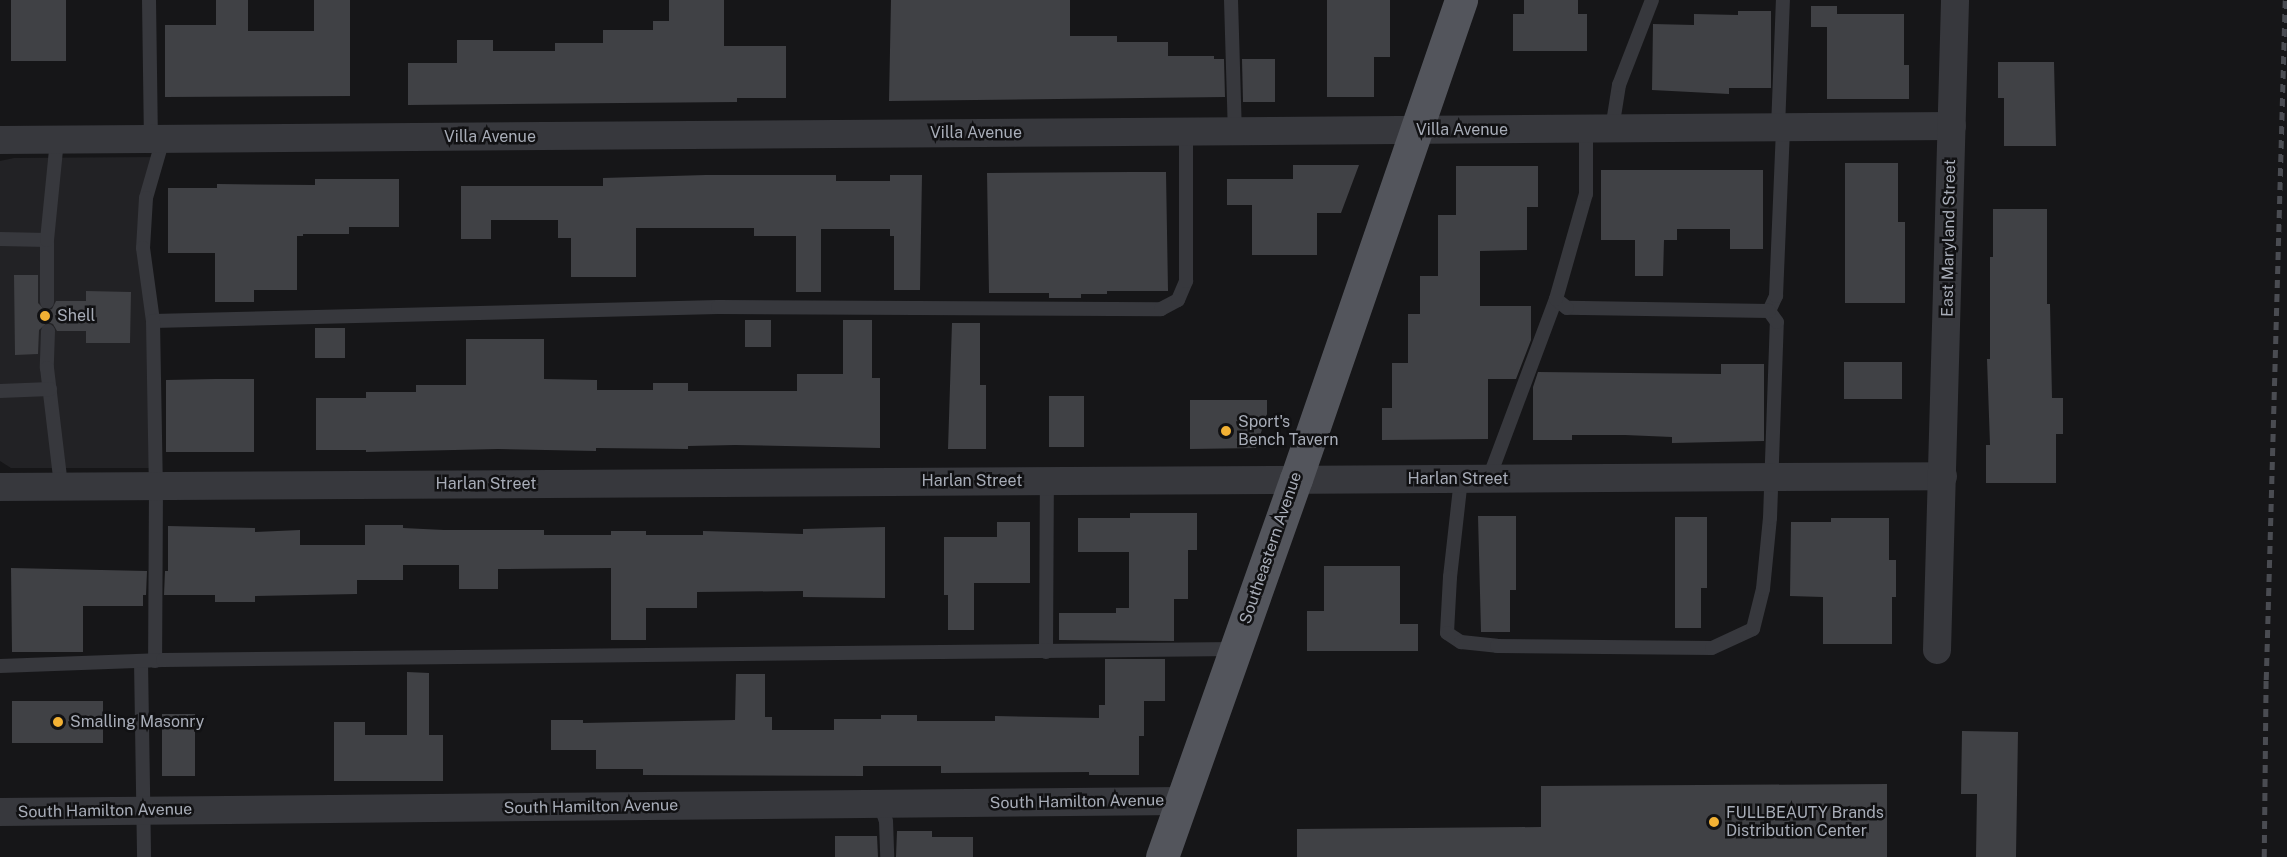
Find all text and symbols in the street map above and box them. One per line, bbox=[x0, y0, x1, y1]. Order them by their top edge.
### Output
street label: Villa Avenue bbox=[1416, 120, 1508, 140]
street label: Villa Avenue bbox=[930, 123, 1022, 143]
street label: Villa Avenue bbox=[444, 127, 536, 147]
street label: East Maryland Street bbox=[1938, 159, 1960, 317]
place label: Shell bbox=[57, 306, 95, 326]
marker: Shell bbox=[38, 309, 52, 323]
place label: Sport's Bench Tavern bbox=[1238, 412, 1338, 450]
marker: Sport's Bench Tavern bbox=[1219, 424, 1233, 438]
street label: Southeastern Avenue bbox=[1236, 469, 1306, 627]
street label: Harlan Street bbox=[1408, 469, 1508, 489]
street label: Harlan Street bbox=[922, 471, 1022, 491]
street label: Harlan Street bbox=[436, 474, 536, 494]
place label: Smalling Masonry bbox=[70, 712, 204, 732]
marker: Smalling Masonry bbox=[51, 715, 65, 729]
street label: South Hamilton Avenue bbox=[990, 791, 1164, 813]
street label: South Hamilton Avenue bbox=[504, 796, 678, 818]
street label: South Hamilton Avenue bbox=[18, 800, 192, 822]
place label: FULLBEAUTY Brands Distribution Center bbox=[1726, 803, 1884, 841]
marker: FULLBEAUTY Brands Distribution Center bbox=[1707, 815, 1721, 829]

